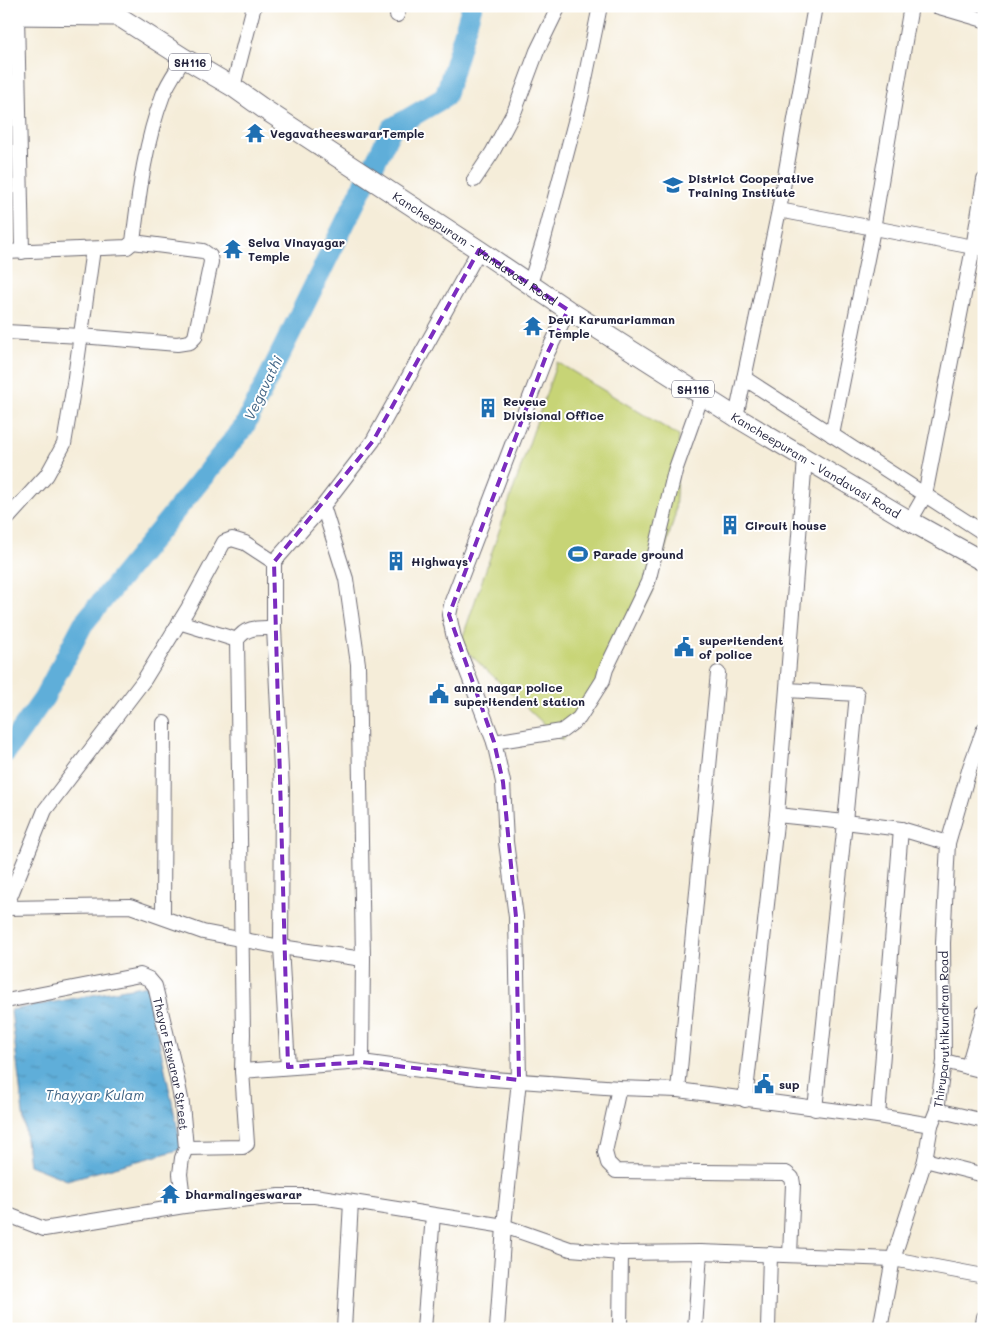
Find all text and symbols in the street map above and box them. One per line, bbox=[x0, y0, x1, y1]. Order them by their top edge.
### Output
road number: SH116 bbox=[169, 54, 211, 70]
temple icon: VegavatheeswararTemple bbox=[244, 122, 266, 144]
place label: VegavatheeswararTemple bbox=[270, 125, 424, 141]
place label: District Cooperative Training Institute bbox=[688, 170, 814, 200]
school or university icon: District Cooperative Training Institute bbox=[662, 174, 684, 196]
street label: Kancheepuram - Vandavasi Road bbox=[390, 188, 561, 309]
place label: Selva Vinayagar Temple bbox=[248, 234, 345, 264]
temple icon: Selva Vinayagar Temple bbox=[222, 238, 244, 260]
place label: Devi Karumariamman Temple bbox=[548, 311, 675, 341]
temple icon: Devi Karumariamman Temple bbox=[522, 315, 544, 337]
water label: Vegavathi bbox=[239, 352, 287, 423]
road number: SH116 bbox=[672, 380, 714, 398]
place label: Reveue Divisional Office bbox=[503, 393, 604, 423]
building icon: Reveue Divisional Office bbox=[477, 397, 499, 419]
street label: Kancheepuram - Vandavasi Road bbox=[728, 408, 904, 522]
building icon: Circuit house bbox=[719, 514, 741, 536]
place label: Circuit house bbox=[745, 517, 826, 533]
sports icon: Parade ground bbox=[567, 543, 589, 565]
place label: Parade ground bbox=[593, 546, 684, 562]
building icon: Highways bbox=[385, 550, 407, 572]
place label: Highways bbox=[411, 553, 468, 569]
place label: superitendent of police bbox=[699, 632, 783, 662]
public building icon: superitendent of police bbox=[673, 636, 695, 658]
place label: anna nagar police superitendent station bbox=[454, 679, 585, 709]
public building icon: anna nagar police superitendent station bbox=[428, 683, 450, 705]
street label: Thiruparuthikundram Road bbox=[929, 950, 952, 1109]
street label: Thayar Eswarar Street bbox=[150, 995, 192, 1131]
public building icon: sup bbox=[753, 1073, 775, 1095]
place label: sup bbox=[779, 1076, 800, 1092]
water label: Thayyar Kulam bbox=[46, 1085, 144, 1104]
temple icon: Dharmalingeswarar bbox=[159, 1183, 181, 1205]
place label: Dharmalingeswarar bbox=[185, 1186, 302, 1202]

